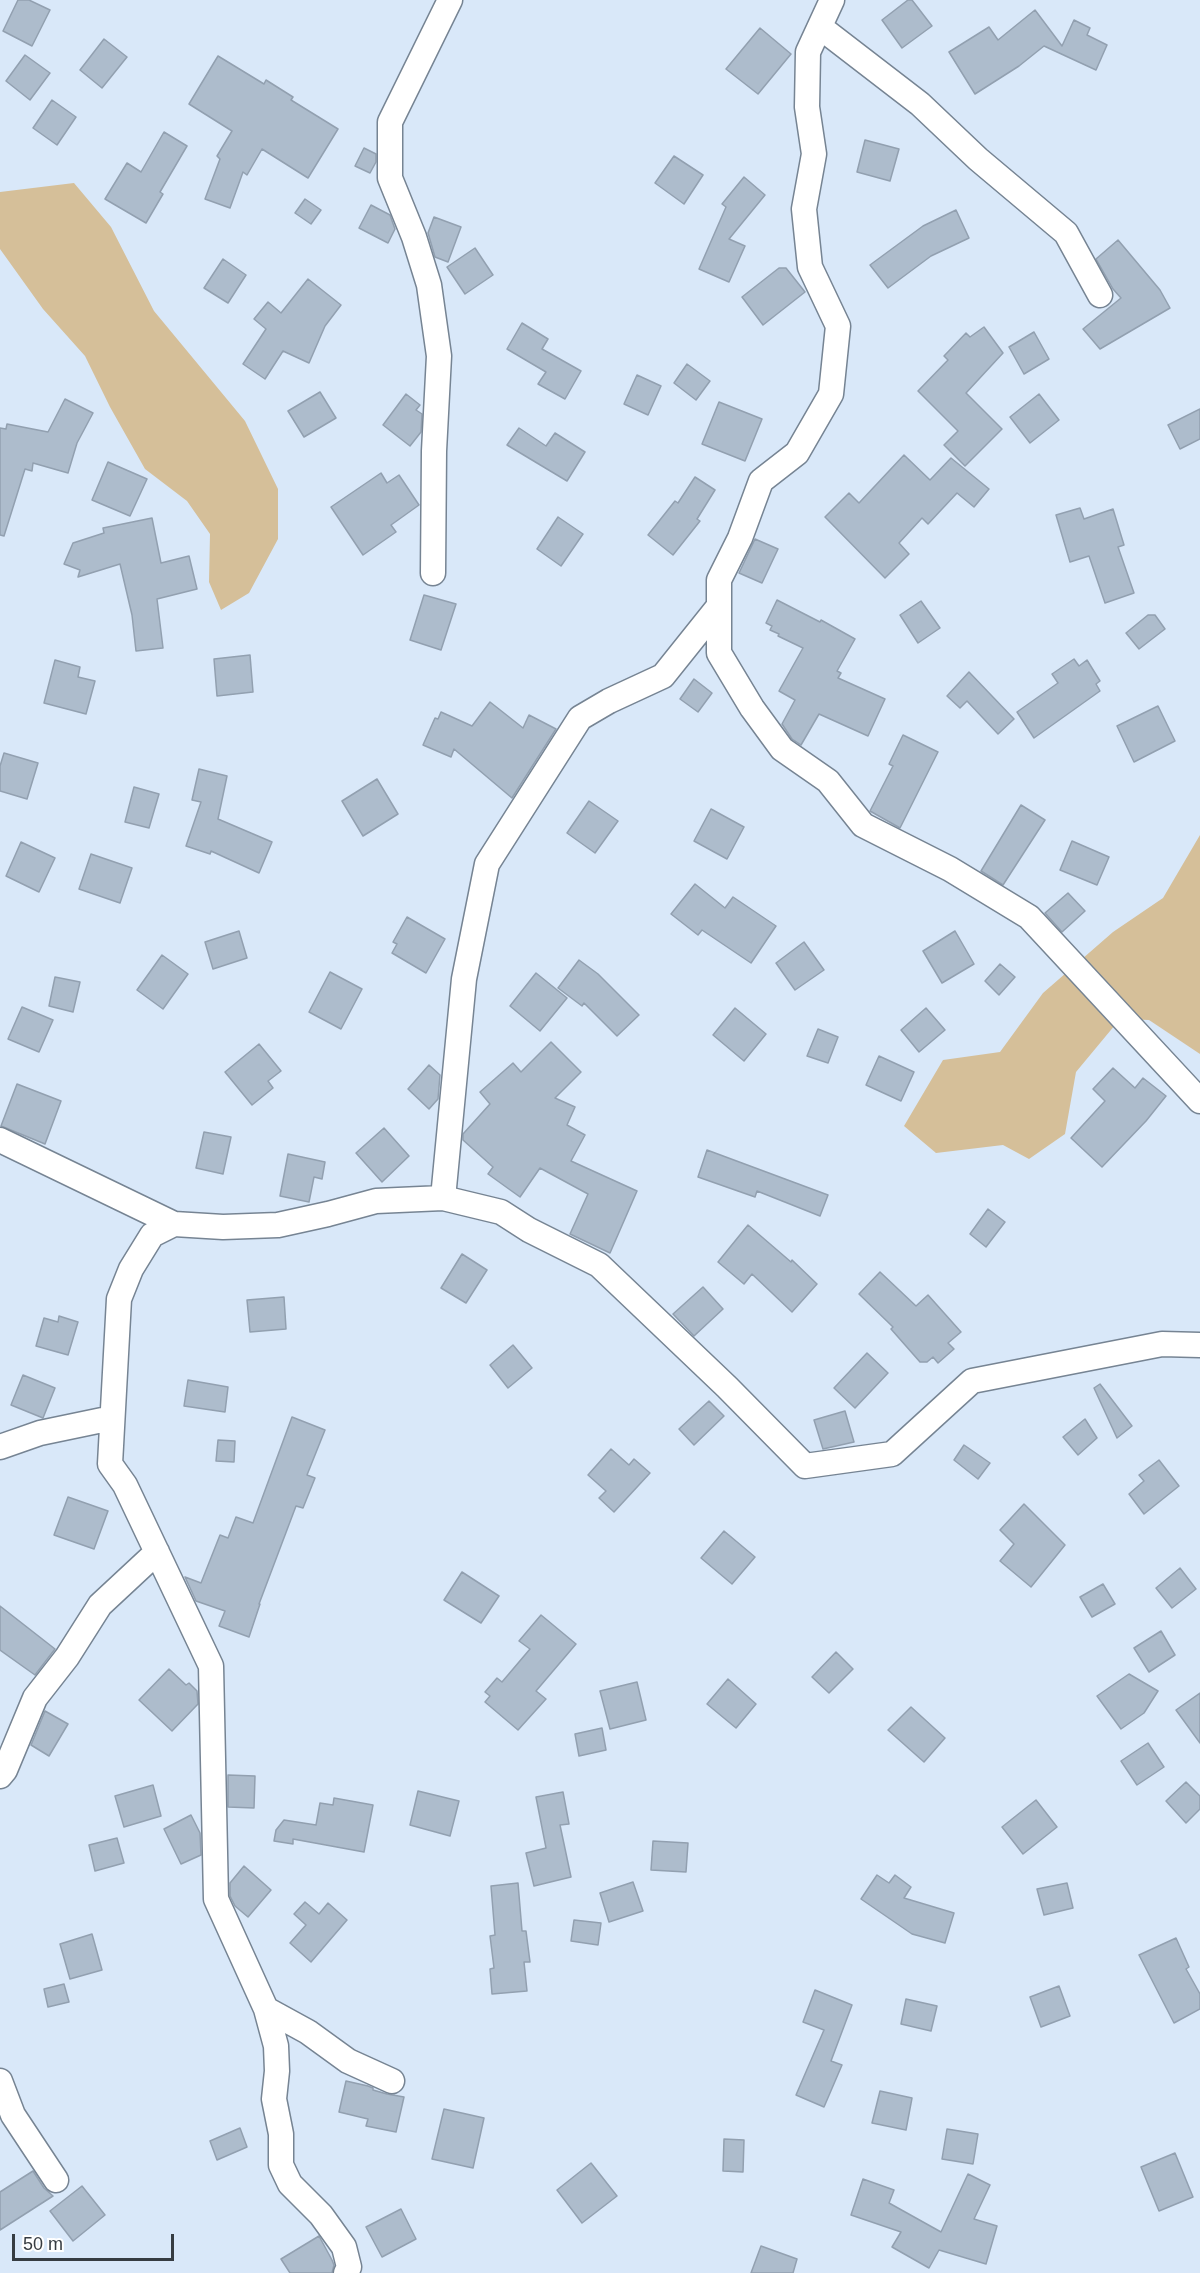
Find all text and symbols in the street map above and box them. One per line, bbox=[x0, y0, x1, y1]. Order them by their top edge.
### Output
scale bar bbox=[15, 2222, 177, 2260]
text: 50 m bbox=[23, 2234, 63, 2254]

